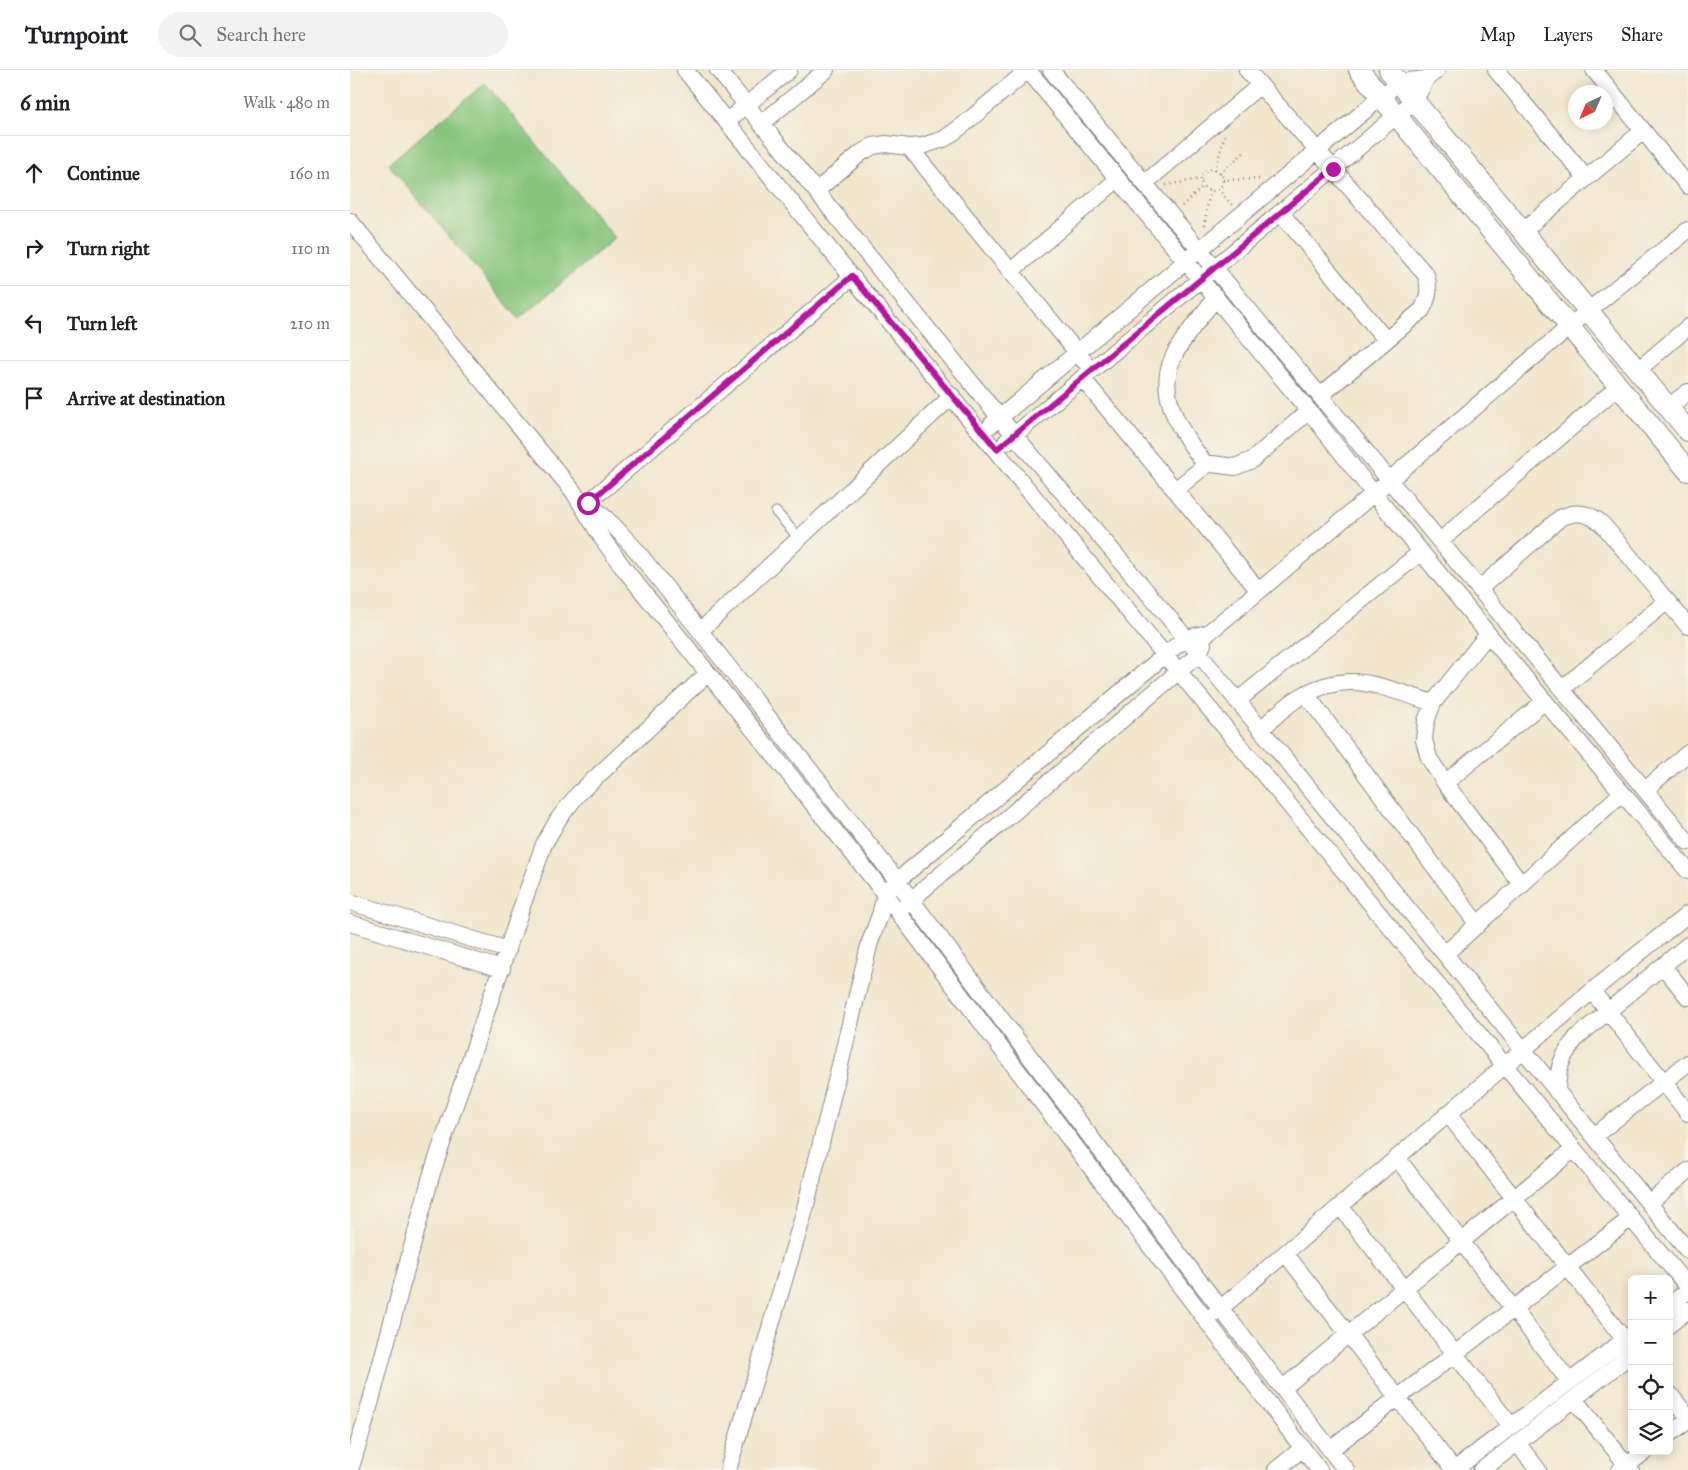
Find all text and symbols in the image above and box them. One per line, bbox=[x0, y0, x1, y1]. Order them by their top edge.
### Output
search box bbox=[158, 12, 508, 57]
text: Turnpoint bbox=[25, 20, 128, 50]
icon: search bbox=[176, 21, 204, 49]
text: Search here bbox=[216, 23, 306, 46]
text: Map bbox=[1480, 24, 1515, 46]
text: Layers bbox=[1543, 24, 1593, 46]
text: Share bbox=[1621, 24, 1663, 46]
north arrow bbox=[1568, 85, 1613, 130]
text: 6 min bbox=[20, 90, 70, 116]
text: Walk · 480 m bbox=[243, 93, 330, 112]
route end bbox=[1322, 158, 1345, 181]
icon: ahead bbox=[20, 159, 48, 187]
text: Continue bbox=[67, 162, 140, 185]
text: 160 m bbox=[289, 164, 330, 183]
icon: right bbox=[20, 234, 48, 262]
text: Turn right bbox=[67, 237, 150, 260]
text: 110 m bbox=[291, 239, 330, 258]
icon: left bbox=[20, 309, 48, 337]
text: Turn left bbox=[67, 312, 137, 335]
text: 210 m bbox=[290, 314, 330, 333]
icon: arrive bbox=[20, 384, 48, 412]
text: Arrive at destination bbox=[67, 387, 225, 410]
route start bbox=[577, 492, 600, 515]
map controls bbox=[1628, 1275, 1673, 1455]
button: + bbox=[1628, 1275, 1673, 1320]
button: − bbox=[1628, 1320, 1673, 1365]
button: locate bbox=[1628, 1365, 1673, 1410]
button: layers bbox=[1628, 1410, 1673, 1455]

